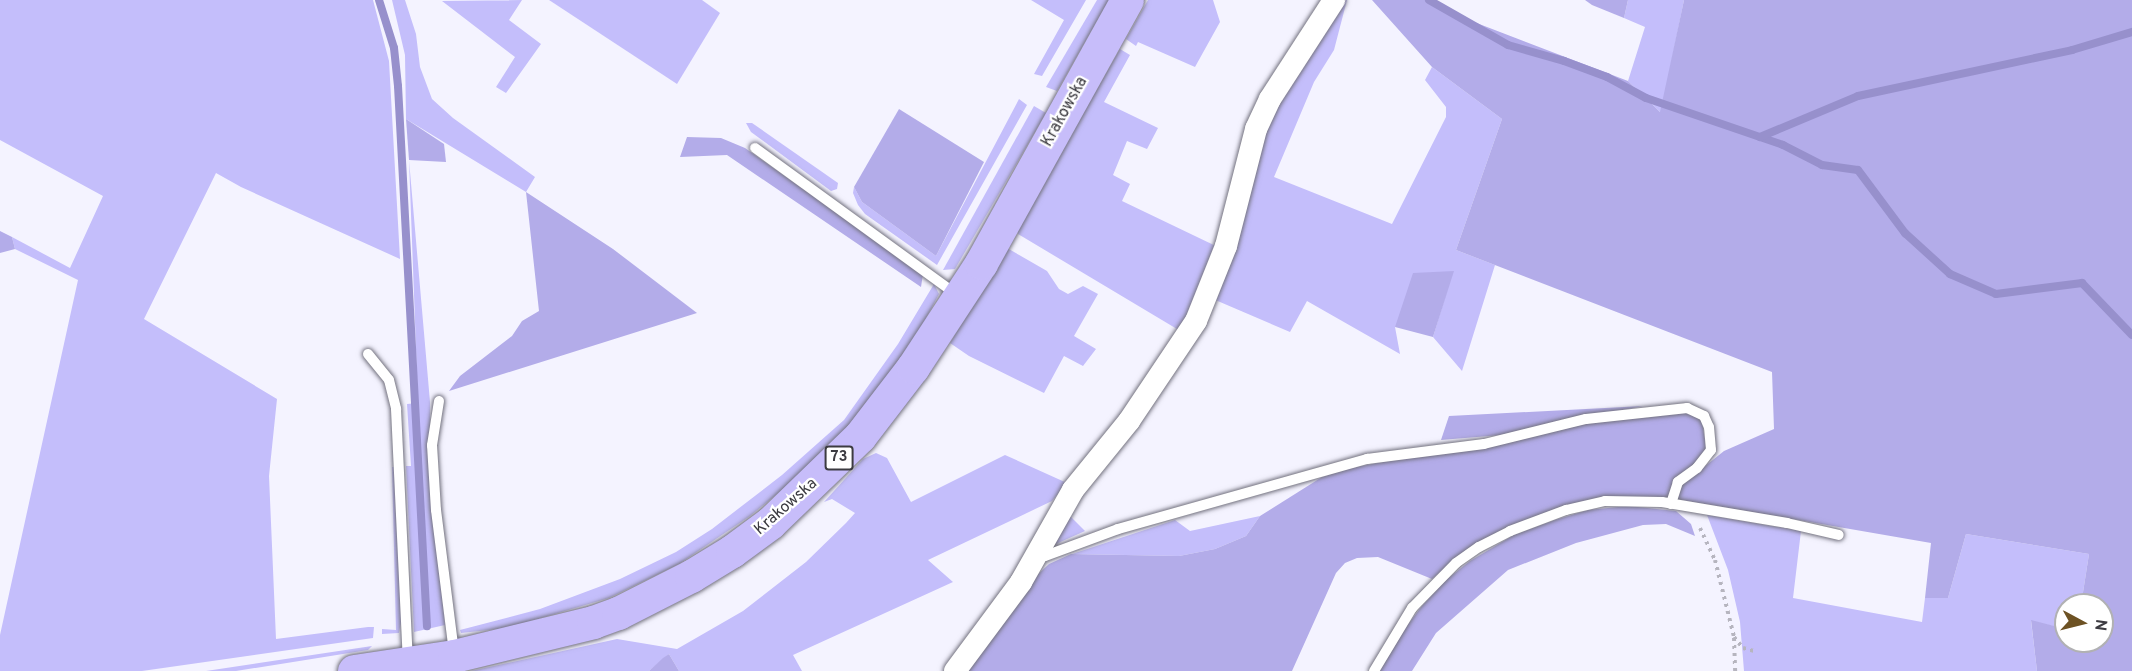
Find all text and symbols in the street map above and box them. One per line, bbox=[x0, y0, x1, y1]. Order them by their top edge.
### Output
street label: Krakowska bbox=[1038, 74, 1092, 150]
road number: 73 bbox=[824, 446, 854, 470]
street label: Krakowska bbox=[751, 474, 821, 540]
north arrow bbox=[2054, 593, 2114, 653]
text: N bbox=[2089, 618, 2111, 632]

